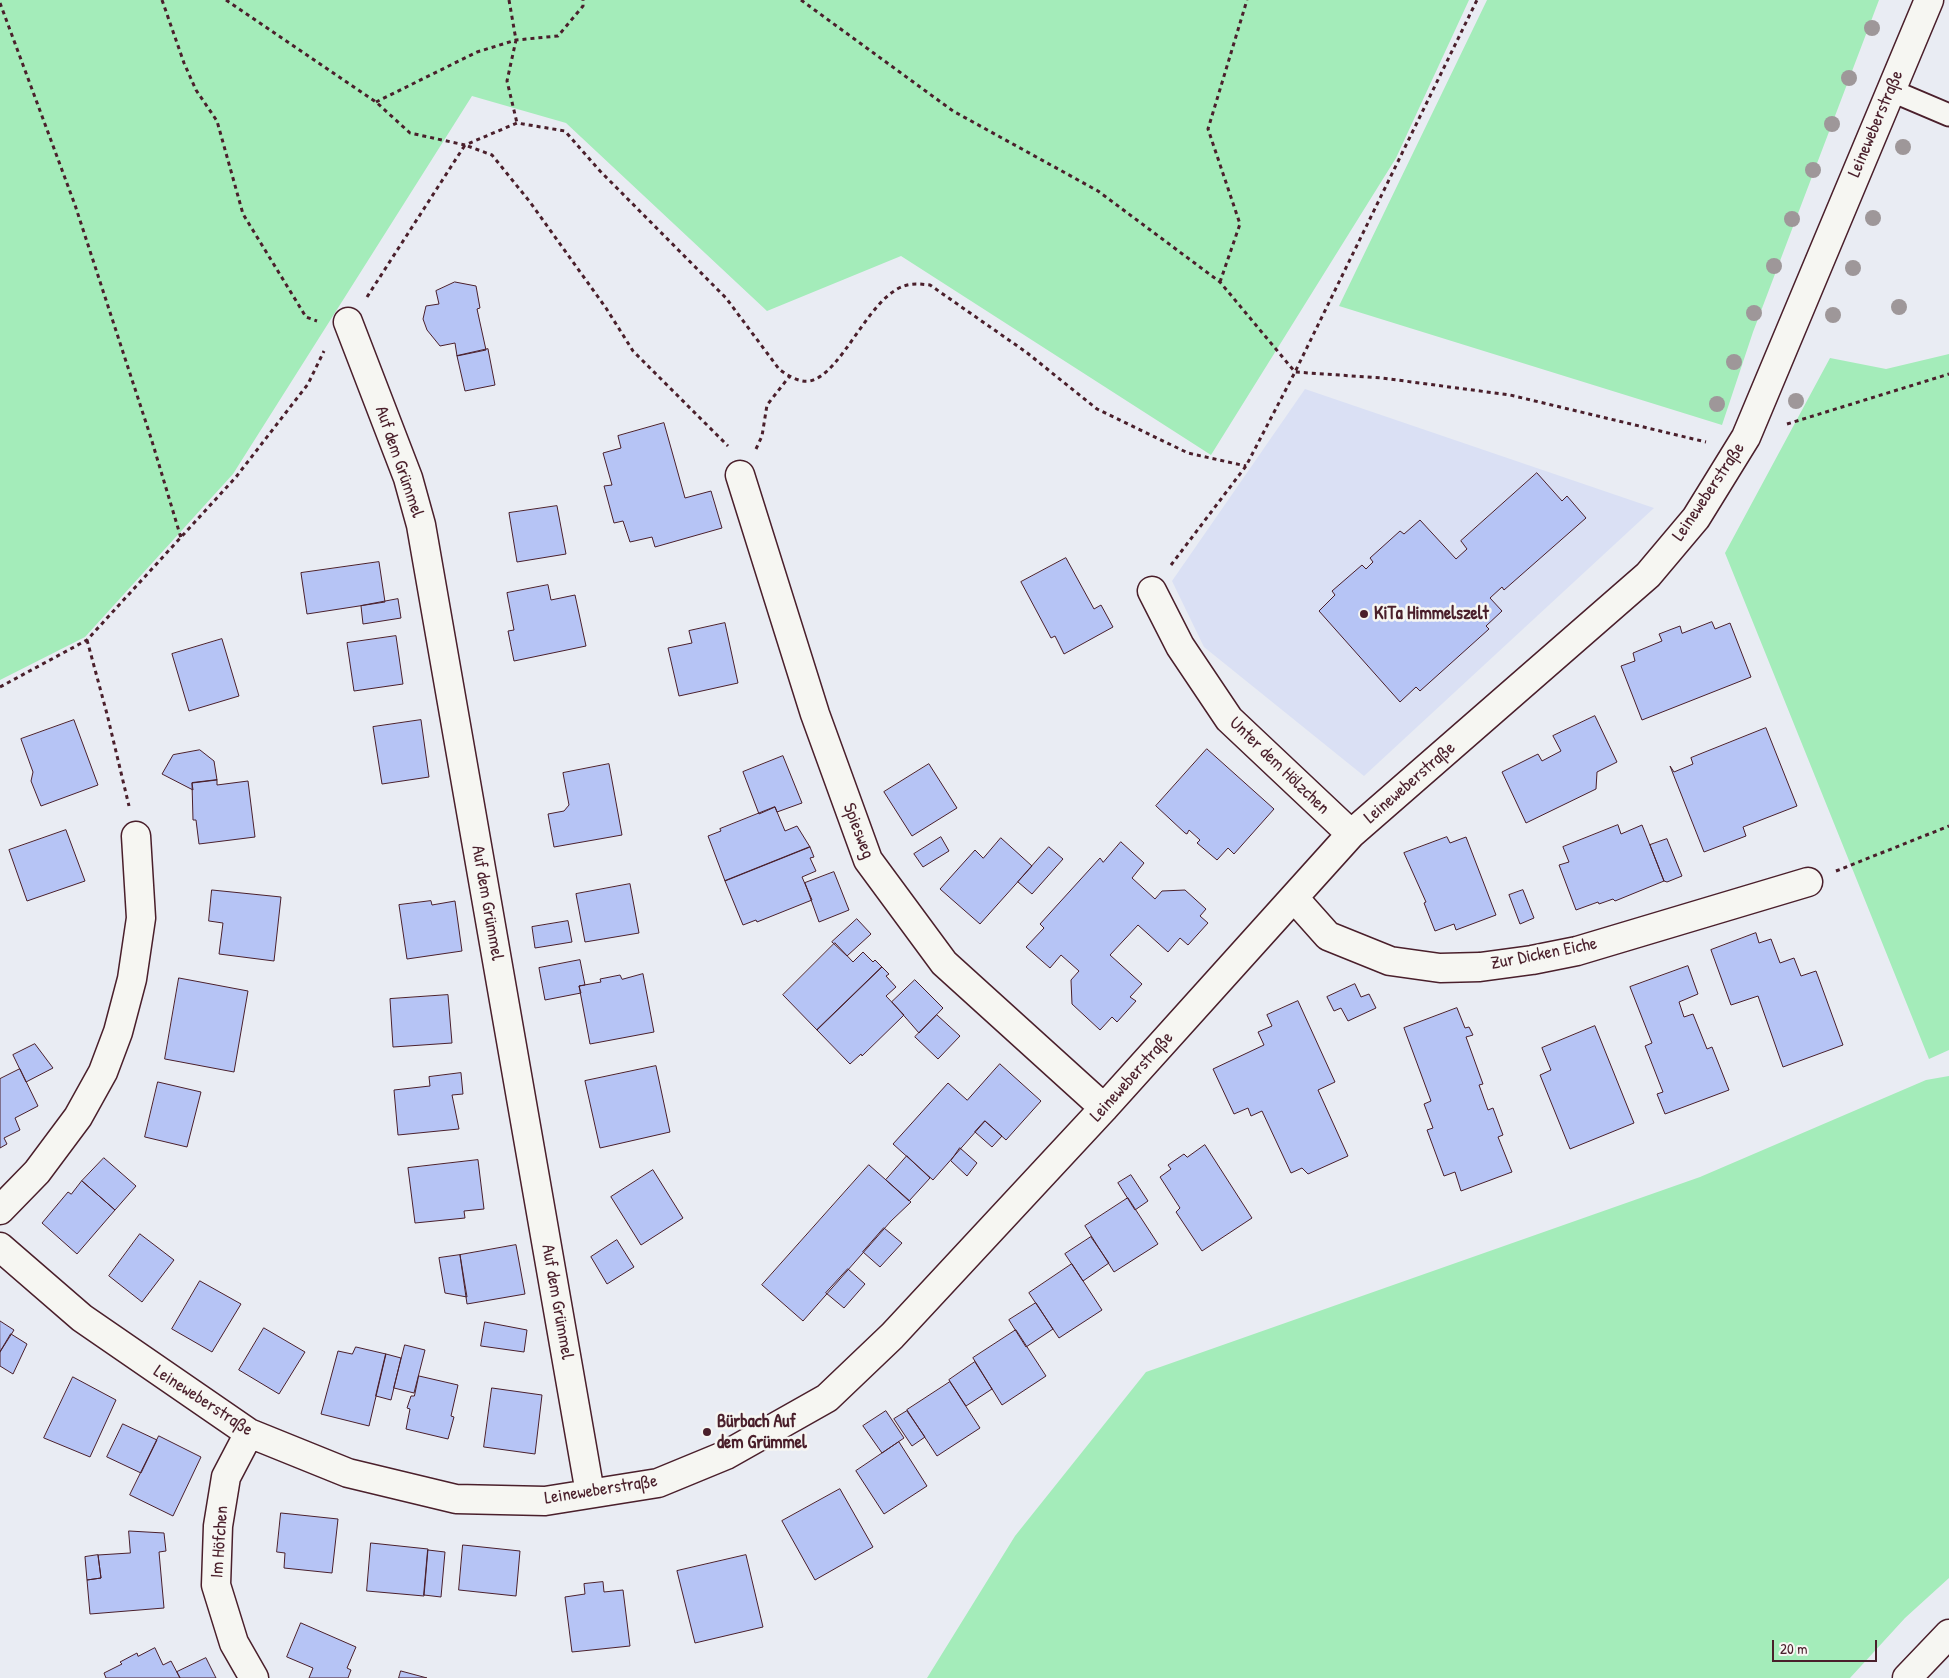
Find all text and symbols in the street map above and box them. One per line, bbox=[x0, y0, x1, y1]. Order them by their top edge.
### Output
street label: Leineweberstraße bbox=[1844, 67, 1908, 181]
street label: Auf dem Grümmel bbox=[370, 403, 428, 521]
street label: Leineweberstraße bbox=[1668, 439, 1750, 545]
place label: KiTa Himmelszelt bbox=[1374, 603, 1489, 625]
marker: KiTa Himmelszelt bbox=[1358, 608, 1370, 620]
street label: Unter dem Hölzchen bbox=[1224, 713, 1334, 819]
street label: Leineweberstraße bbox=[1360, 737, 1460, 829]
street label: Spiesweg bbox=[838, 800, 878, 862]
street label: Auf dem Grümmel bbox=[466, 844, 508, 962]
street label: Zur Dicken Eiche bbox=[1489, 933, 1599, 975]
street label: Leineweberstraße bbox=[1086, 1027, 1178, 1127]
street label: Auf dem Grümmel bbox=[536, 1243, 578, 1361]
street label: Leineweberstraße bbox=[149, 1361, 257, 1441]
place label: Bürbach Auf dem Grümmel bbox=[717, 1411, 807, 1454]
marker: Bürbach Auf dem Grümmel bbox=[701, 1426, 713, 1438]
street label: Leineweberstraße bbox=[543, 1470, 659, 1510]
street label: Im Höfchen bbox=[207, 1505, 233, 1579]
scale bar bbox=[1774, 1630, 1879, 1662]
text: 20 m bbox=[1780, 1638, 1807, 1659]

